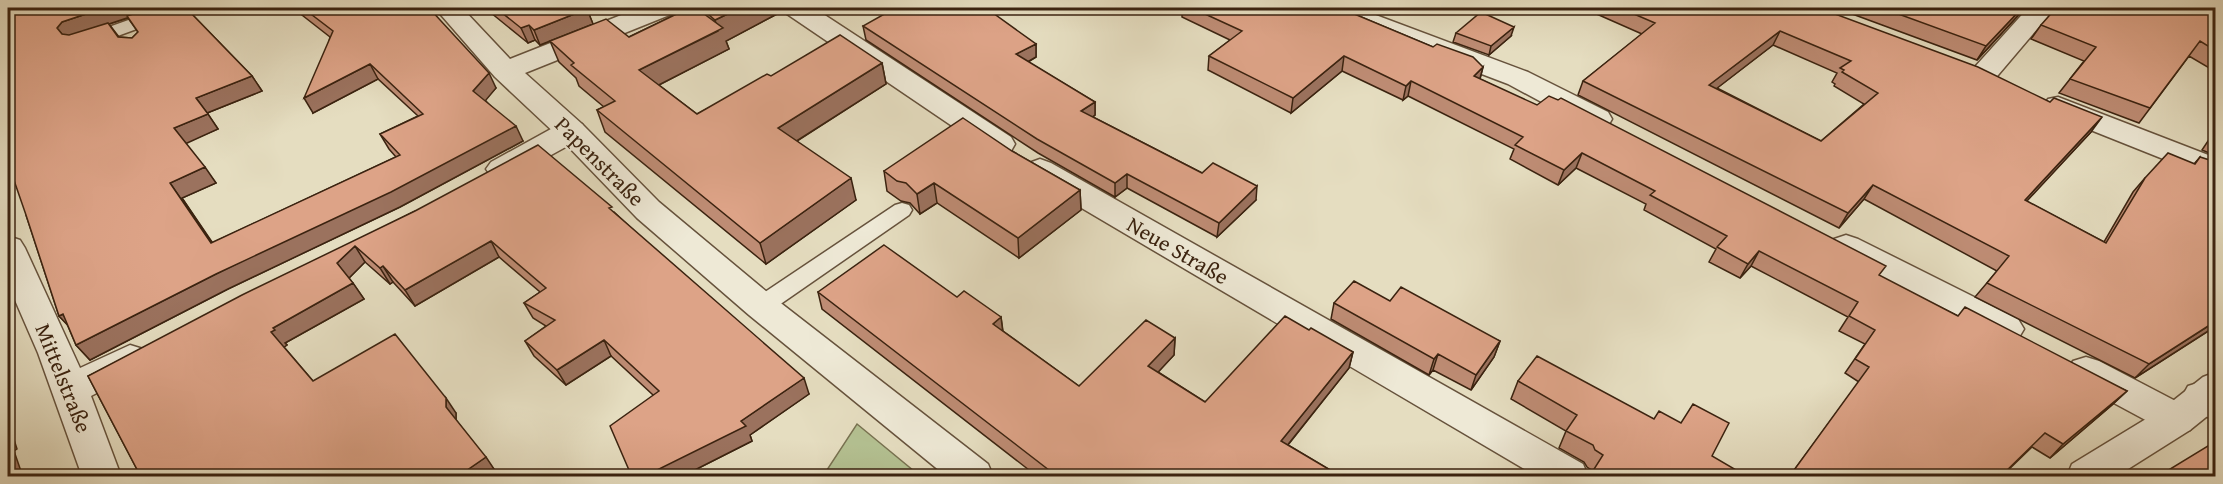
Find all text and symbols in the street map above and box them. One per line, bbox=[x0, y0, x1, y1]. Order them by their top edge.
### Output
street label: Papenstraße bbox=[548, 109, 652, 213]
street label: Neue Straße bbox=[1121, 208, 1235, 292]
street label: Mittelstraße bbox=[28, 319, 100, 437]

